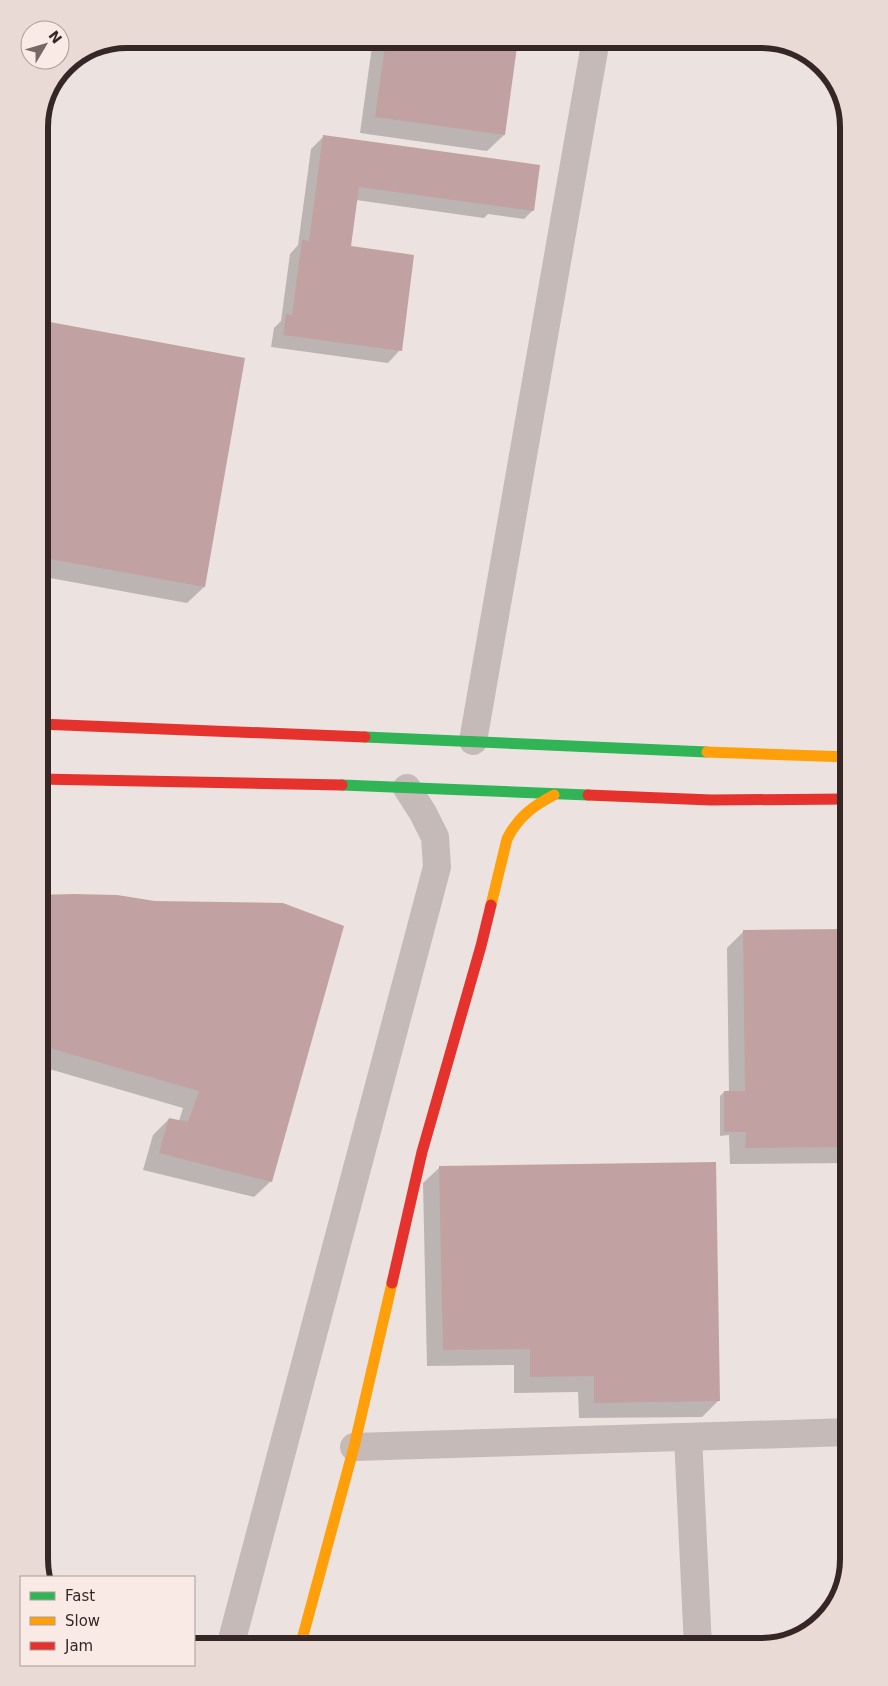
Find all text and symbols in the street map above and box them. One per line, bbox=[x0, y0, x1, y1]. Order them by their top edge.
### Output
north arrow bbox=[20, 20, 70, 70]
text: N bbox=[45, 27, 65, 47]
legend bbox=[20, 1576, 195, 1666]
text: Fast bbox=[65, 1587, 95, 1605]
text: Slow bbox=[65, 1612, 100, 1630]
text: Jam bbox=[64, 1637, 93, 1655]

